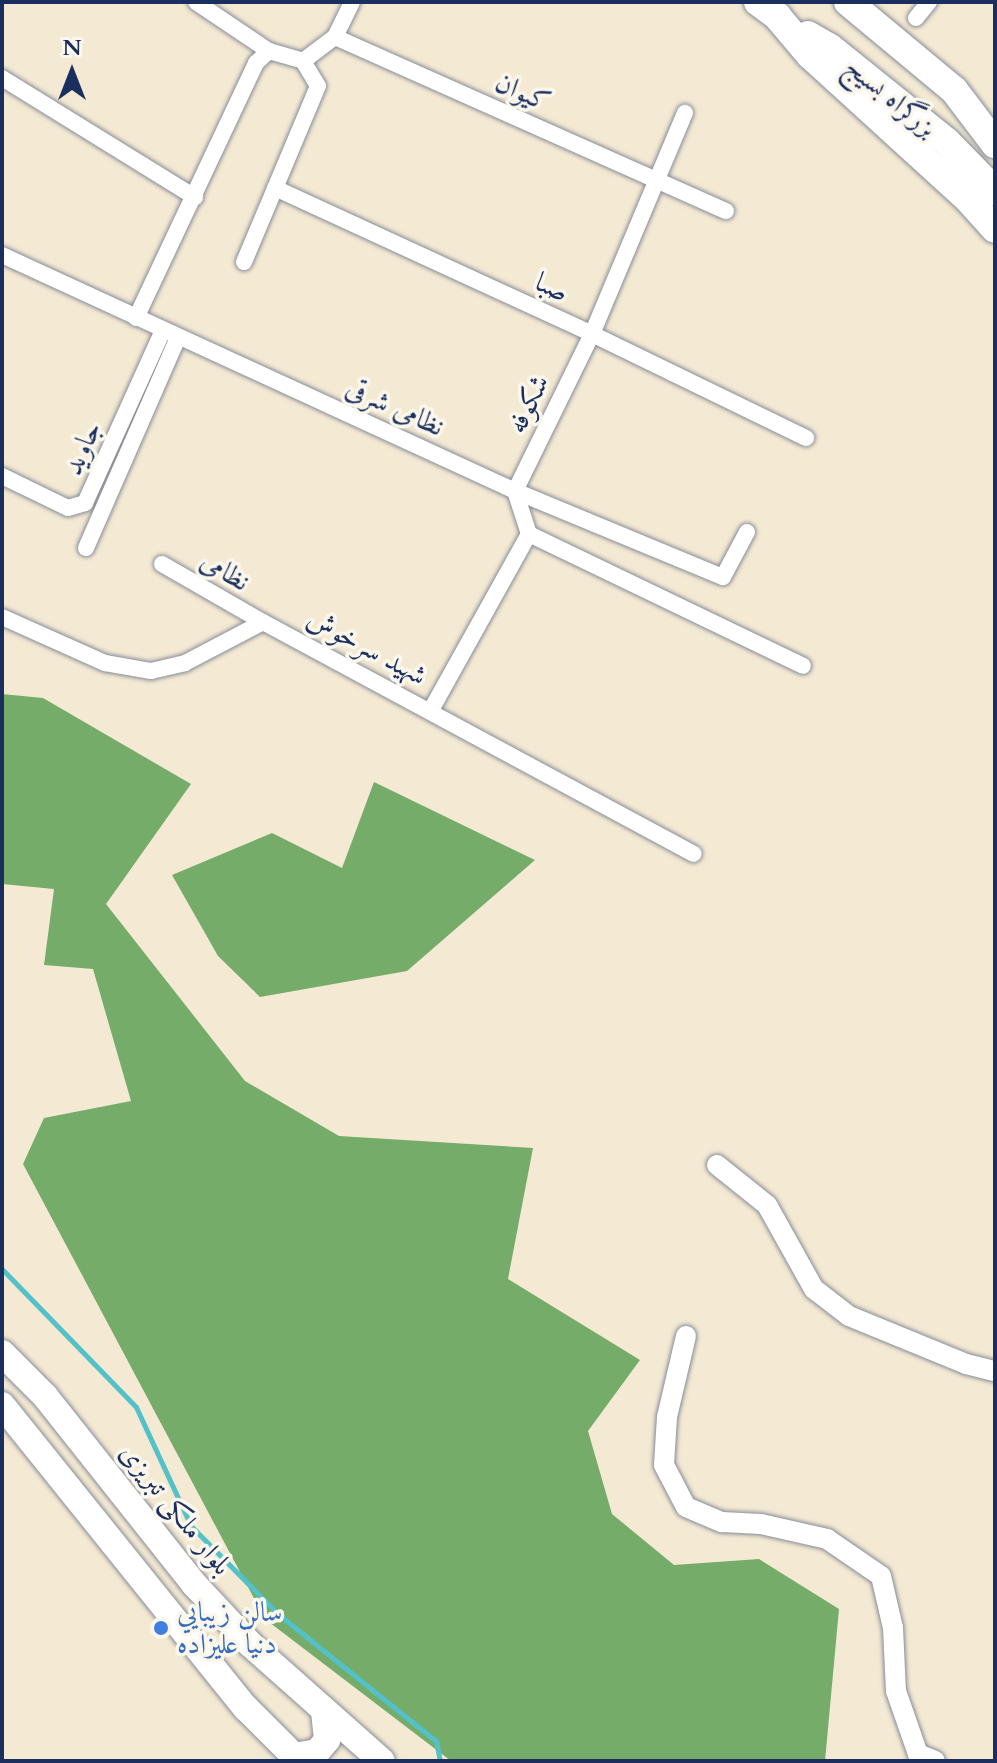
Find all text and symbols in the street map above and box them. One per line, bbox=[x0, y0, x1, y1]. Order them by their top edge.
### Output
north arrow bbox=[32, 32, 112, 112]
text: N bbox=[62, 33, 82, 63]
street label: بزرگراه بسیج bbox=[838, 50, 944, 144]
street label: کیوان bbox=[490, 65, 556, 119]
street label: صبا bbox=[530, 265, 574, 309]
street label: شکوفه bbox=[500, 369, 556, 439]
street label: نظامی شرقی bbox=[341, 371, 449, 443]
street label: جاوید bbox=[55, 416, 109, 480]
street label: نظامی bbox=[194, 544, 256, 598]
street label: شهید سرخوش bbox=[301, 601, 433, 693]
street label: بلوار ملکى تبریزى bbox=[113, 1436, 239, 1582]
place label: سالن زيبايي دنيا عليزاده bbox=[177, 1595, 282, 1661]
marker: سالن زيبايي دنيا عليزاده bbox=[152, 1619, 170, 1637]

